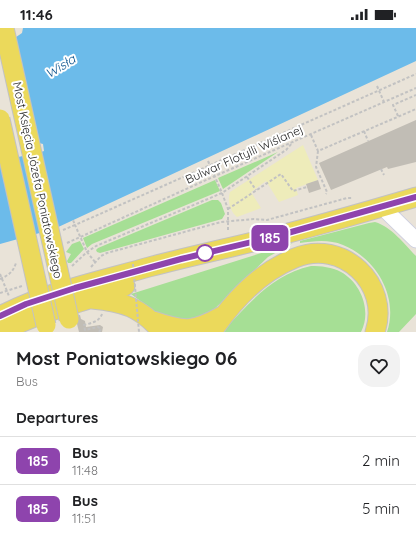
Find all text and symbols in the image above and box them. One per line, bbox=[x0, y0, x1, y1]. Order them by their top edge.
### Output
text: 11:46 bbox=[20, 5, 53, 24]
water label: Wisła bbox=[42, 50, 79, 81]
street label: Most Księcia Józefa Poniatowskiego bbox=[10, 80, 66, 280]
street label: Bulwar Flotylli Wiślanej bbox=[183, 121, 305, 187]
line badge: 185 bbox=[247, 225, 293, 251]
text: 185 bbox=[259, 229, 281, 247]
unlabelled marker bbox=[196, 244, 214, 262]
button: heart bbox=[358, 345, 400, 387]
text: Most Poniatowskiego 06 bbox=[16, 346, 237, 370]
text: Bus bbox=[16, 373, 38, 389]
text: Departures bbox=[16, 408, 98, 427]
text: Bus bbox=[72, 443, 98, 462]
text: 2 min bbox=[362, 451, 400, 470]
text: 185 bbox=[27, 452, 49, 470]
text: 11:48 bbox=[72, 462, 98, 478]
text: Bus bbox=[72, 491, 98, 510]
text: 5 min bbox=[362, 499, 400, 518]
text: 185 bbox=[27, 500, 49, 518]
text: 11:51 bbox=[72, 510, 96, 526]

